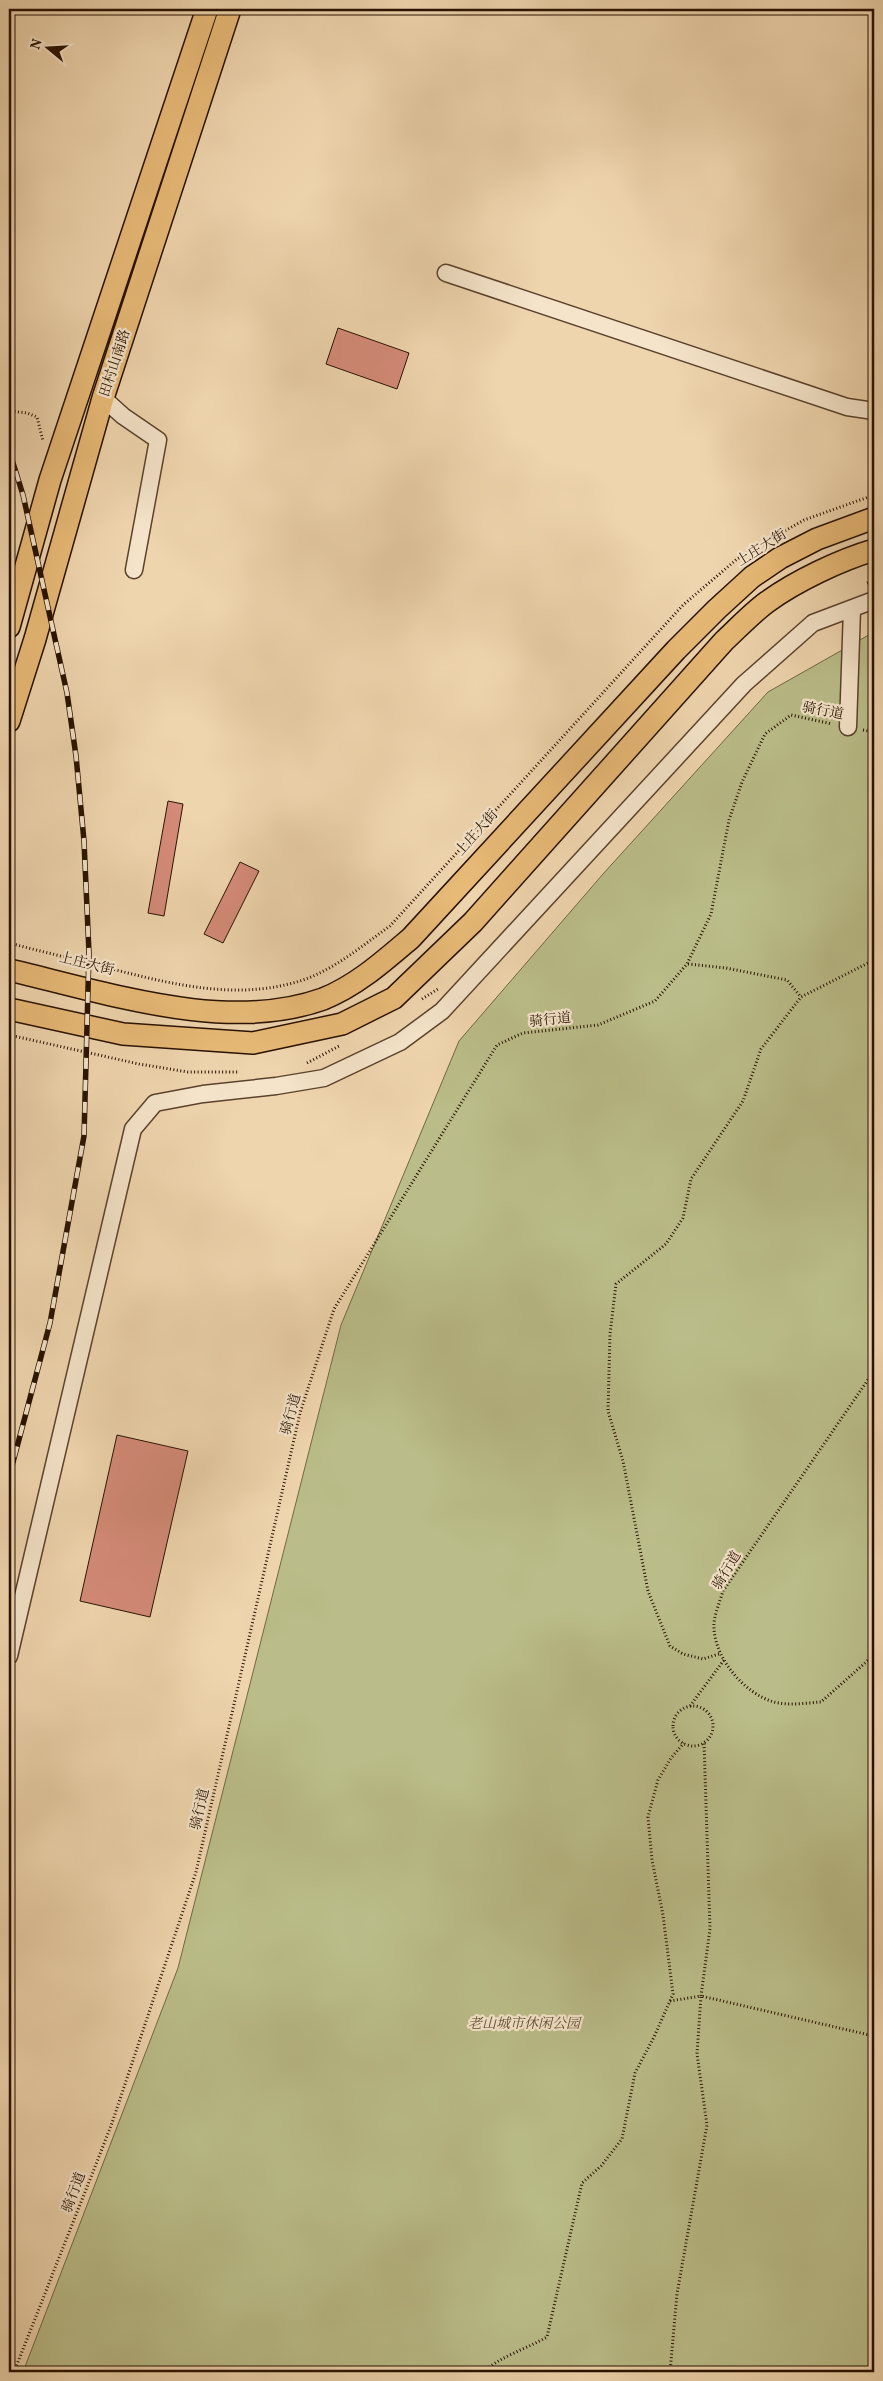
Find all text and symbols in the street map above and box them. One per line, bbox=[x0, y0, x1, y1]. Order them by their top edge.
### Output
north arrow bbox=[22, 22, 72, 72]
text: N bbox=[26, 37, 48, 52]
street label: 田村山南路 bbox=[96, 327, 135, 400]
street label: 上庄大街 bbox=[733, 525, 791, 571]
street label: 骑行道 bbox=[800, 698, 845, 725]
street label: 上庄大街 bbox=[451, 806, 503, 860]
street label: 上庄大街 bbox=[57, 948, 116, 980]
street label: 骑行道 bbox=[528, 1009, 572, 1032]
street label: 骑行道 bbox=[277, 1392, 306, 1437]
street label: 骑行道 bbox=[708, 1548, 746, 1594]
street label: 骑行道 bbox=[186, 1787, 214, 1832]
park label: 老山城市休闲公园 bbox=[468, 2015, 582, 2034]
street label: 骑行道 bbox=[58, 2170, 91, 2216]

